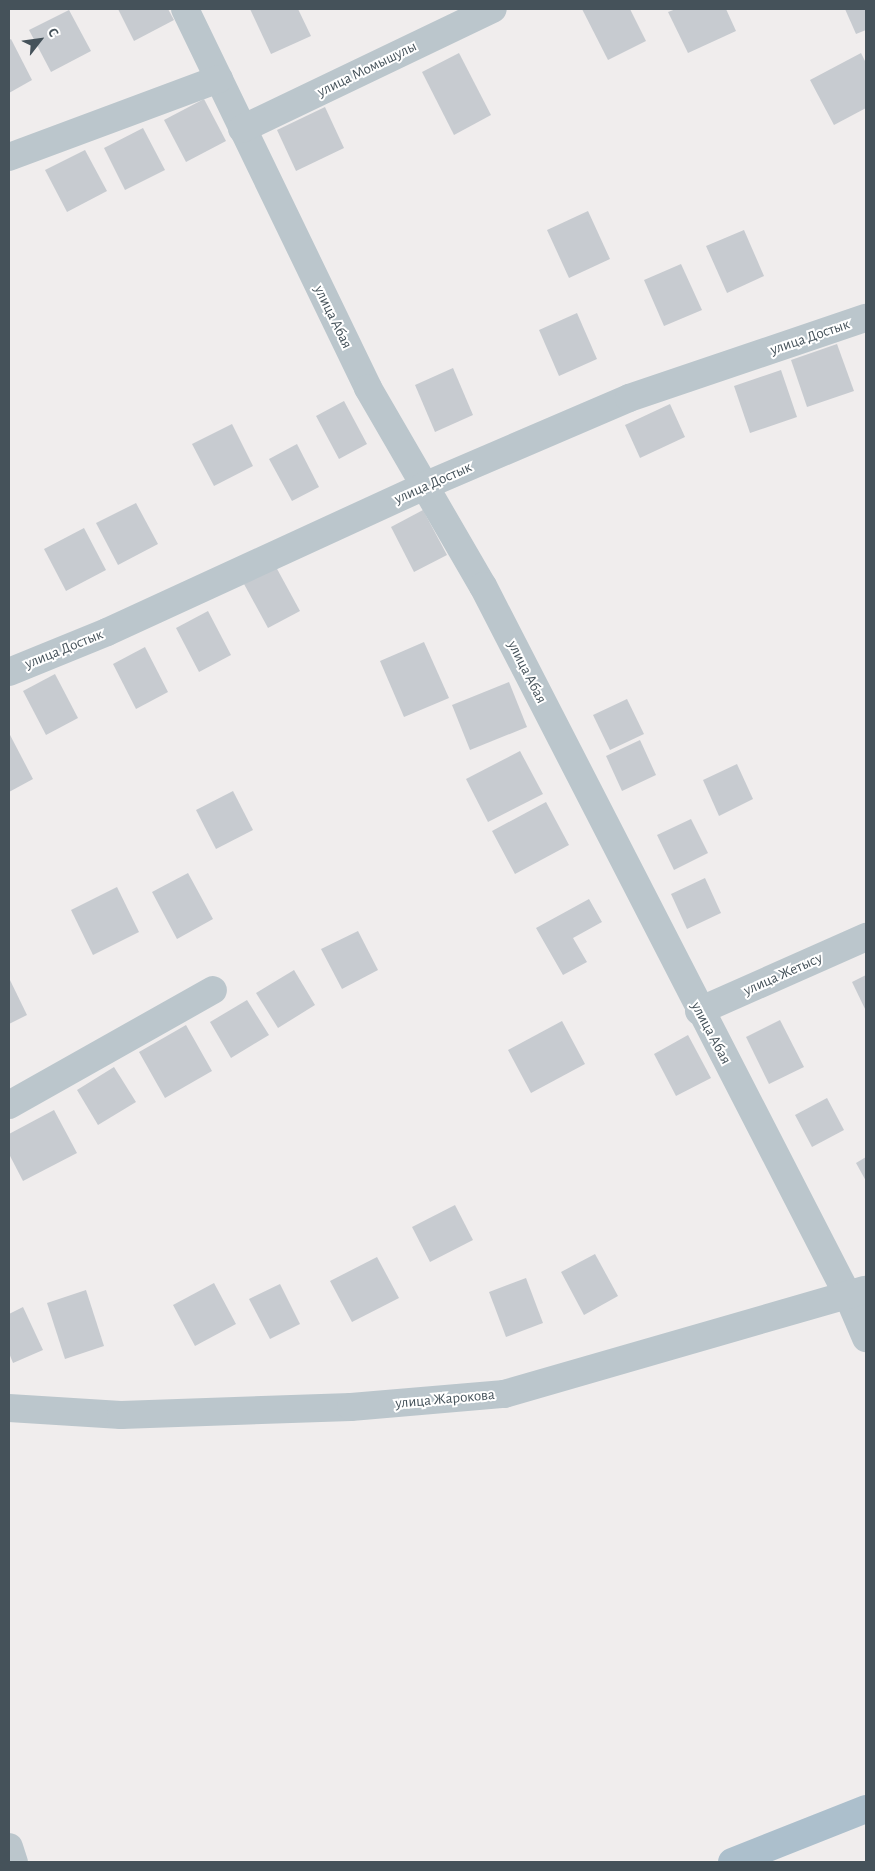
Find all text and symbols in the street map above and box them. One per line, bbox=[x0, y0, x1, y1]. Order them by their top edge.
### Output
north arrow bbox=[15, 15, 65, 65]
text: С bbox=[45, 26, 61, 39]
street label: улица Момышулы bbox=[314, 37, 420, 101]
street label: улица Абая bbox=[310, 282, 356, 352]
street label: улица Достык bbox=[768, 315, 852, 359]
street label: улица Достык bbox=[392, 458, 474, 508]
street label: улица Достык bbox=[22, 625, 106, 673]
street label: улица Абая bbox=[504, 638, 550, 706]
street label: улица Жетысу bbox=[741, 949, 825, 999]
street label: улица Абая bbox=[687, 999, 735, 1067]
street label: улица Жарокова bbox=[395, 1386, 495, 1412]

